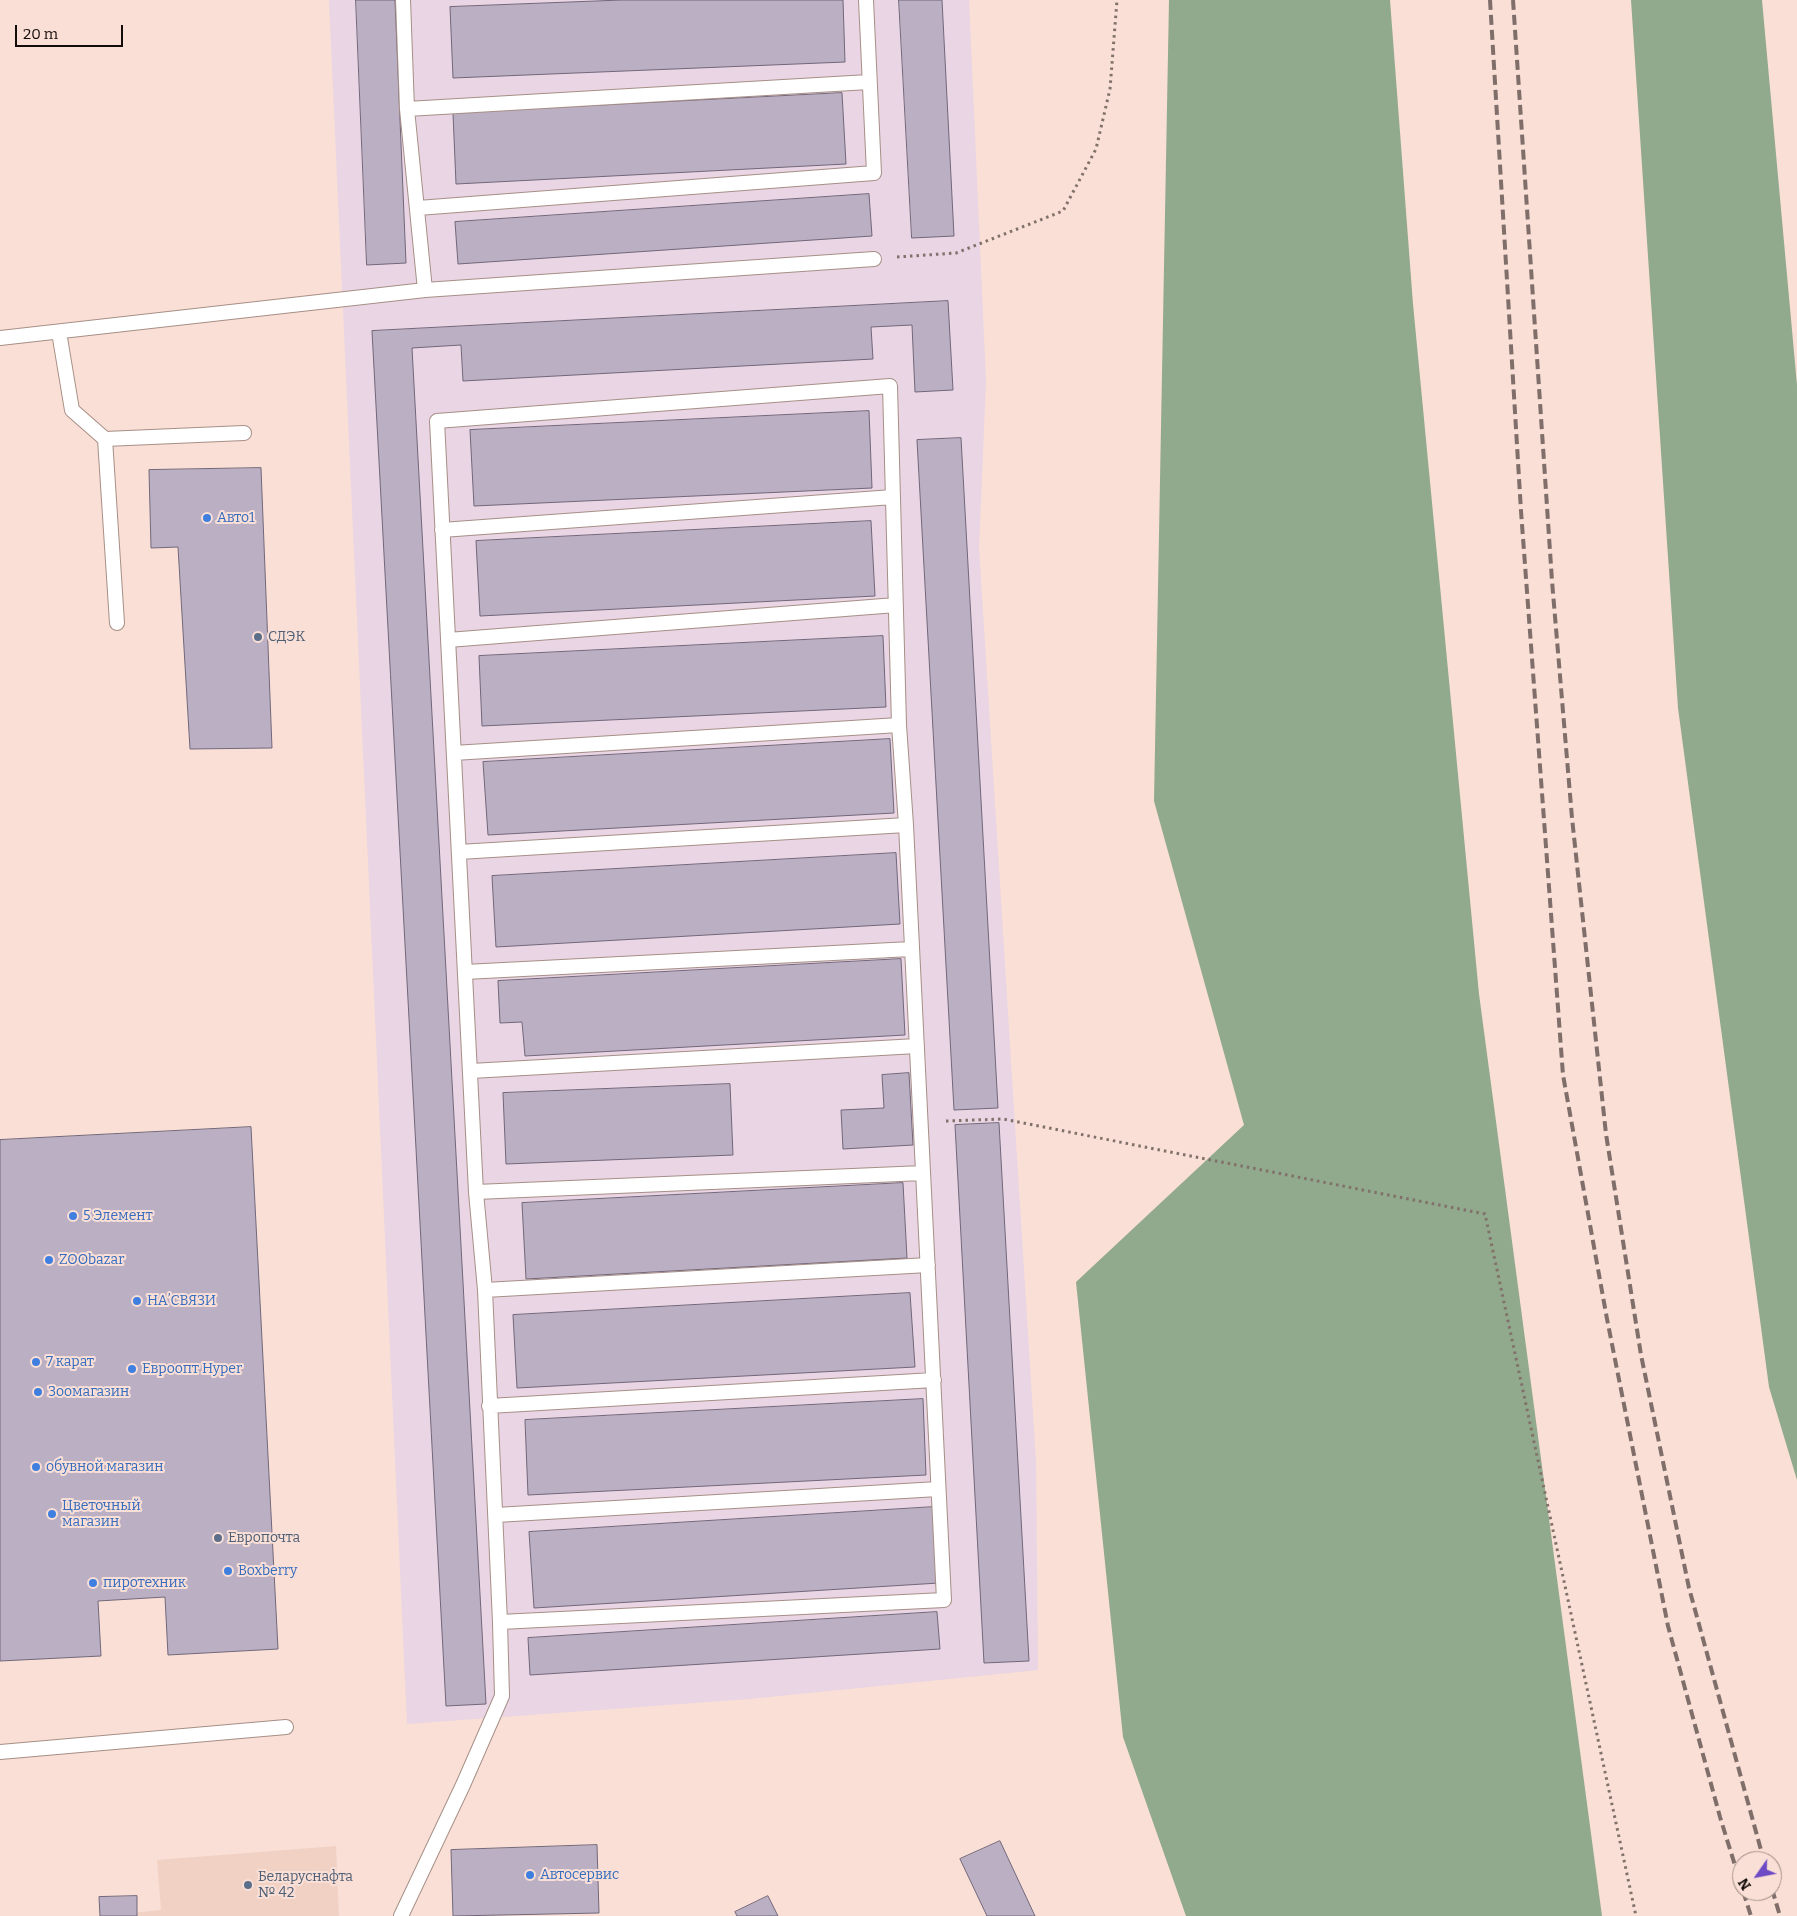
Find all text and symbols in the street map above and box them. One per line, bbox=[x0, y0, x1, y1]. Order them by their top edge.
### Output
scale bar bbox=[18, 15, 125, 47]
text: 20 m bbox=[23, 25, 58, 43]
place label: Авто1 bbox=[217, 510, 255, 526]
marker: Авто1 bbox=[201, 512, 213, 524]
place label: СДЭК bbox=[268, 629, 305, 645]
marker: СДЭК bbox=[252, 631, 264, 643]
place label: 5 Элемент bbox=[83, 1208, 153, 1224]
marker: 5 Элемент bbox=[67, 1210, 79, 1222]
place label: ZOObazar bbox=[59, 1252, 124, 1268]
marker: ZOObazar bbox=[43, 1254, 55, 1266]
place label: НАʼСВЯЗИ bbox=[147, 1293, 216, 1309]
marker: НАʼСВЯЗИ bbox=[131, 1295, 143, 1307]
place label: 7 карат bbox=[46, 1354, 94, 1370]
marker: 7 карат bbox=[30, 1356, 42, 1368]
place label: Евроопт Hyper bbox=[142, 1361, 242, 1377]
marker: Евроопт Hyper bbox=[126, 1363, 138, 1375]
place label: Зоомагазин bbox=[48, 1384, 129, 1400]
marker: Зоомагазин bbox=[32, 1386, 44, 1398]
place label: обувной магазин bbox=[46, 1459, 164, 1475]
marker: обувной магазин bbox=[30, 1461, 42, 1473]
place label: Цветочный магазин bbox=[62, 1498, 141, 1530]
marker: Цветочный магазин bbox=[46, 1508, 58, 1520]
place label: Европочта bbox=[228, 1530, 300, 1546]
marker: Европочта bbox=[212, 1532, 224, 1544]
place label: Boxberry bbox=[238, 1563, 297, 1579]
marker: Boxberry bbox=[222, 1565, 234, 1577]
place label: пиротехник bbox=[103, 1575, 186, 1591]
marker: пиротехник bbox=[87, 1577, 99, 1589]
north arrow bbox=[1732, 1851, 1782, 1901]
place label: Автосервис bbox=[540, 1867, 619, 1883]
place label: Беларуснафта № 42 bbox=[258, 1869, 353, 1901]
marker: Автосервис bbox=[524, 1869, 536, 1881]
text: N bbox=[1735, 1875, 1755, 1893]
marker: Беларуснафта № 42 bbox=[242, 1879, 254, 1891]

